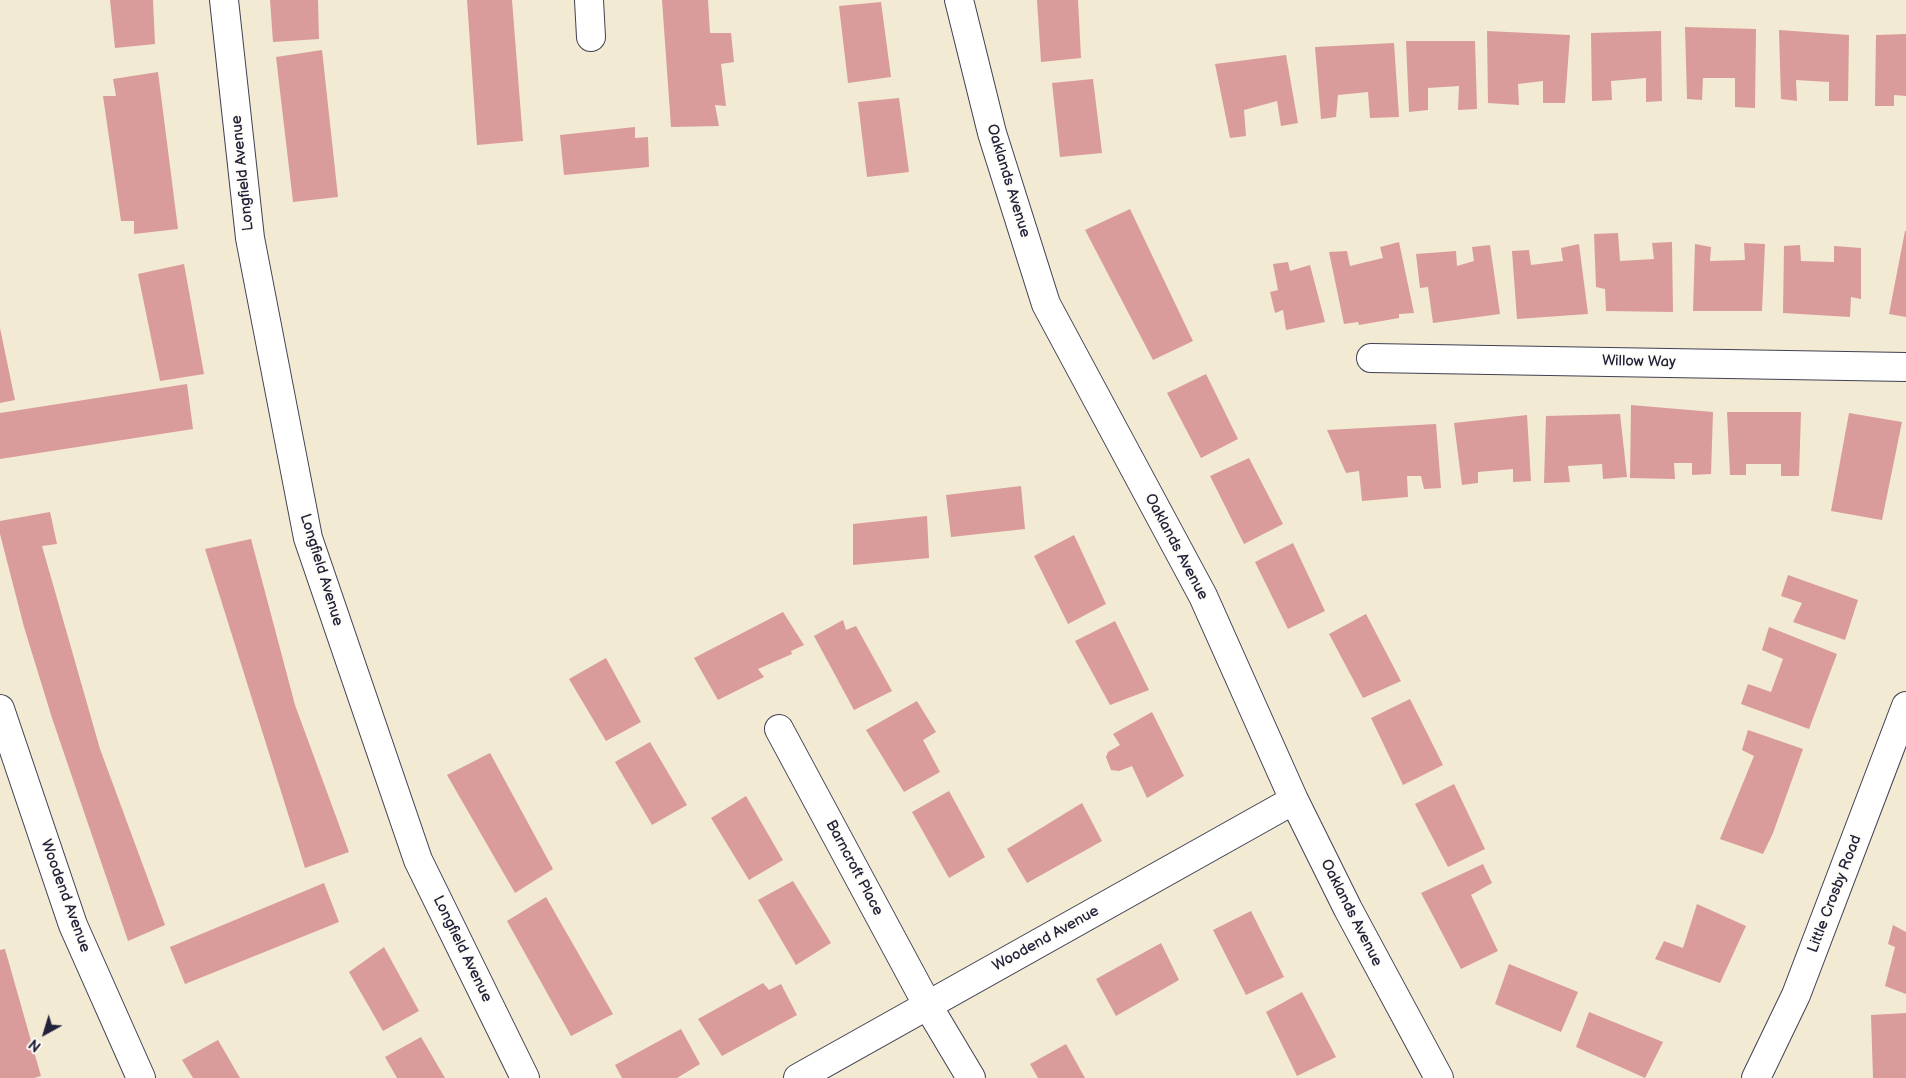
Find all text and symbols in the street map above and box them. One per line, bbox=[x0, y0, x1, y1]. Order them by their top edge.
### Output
street label: Longfield Avenue bbox=[228, 114, 258, 232]
street label: Oaklands Avenue bbox=[982, 122, 1034, 240]
street label: Willow Way bbox=[1602, 352, 1676, 372]
street label: Oaklands Avenue bbox=[1140, 491, 1212, 603]
street label: Longfield Avenue bbox=[295, 512, 347, 628]
street label: Barncroft Place bbox=[821, 817, 887, 919]
street label: Little Crosby Road bbox=[1804, 833, 1866, 955]
street label: Woodend Avenue bbox=[36, 837, 94, 955]
street label: Oaklands Avenue bbox=[1316, 856, 1386, 970]
street label: Longfield Avenue bbox=[428, 893, 496, 1005]
street label: Woodend Avenue bbox=[990, 902, 1102, 976]
north arrow bbox=[20, 1008, 70, 1058]
text: N bbox=[26, 1035, 45, 1055]

